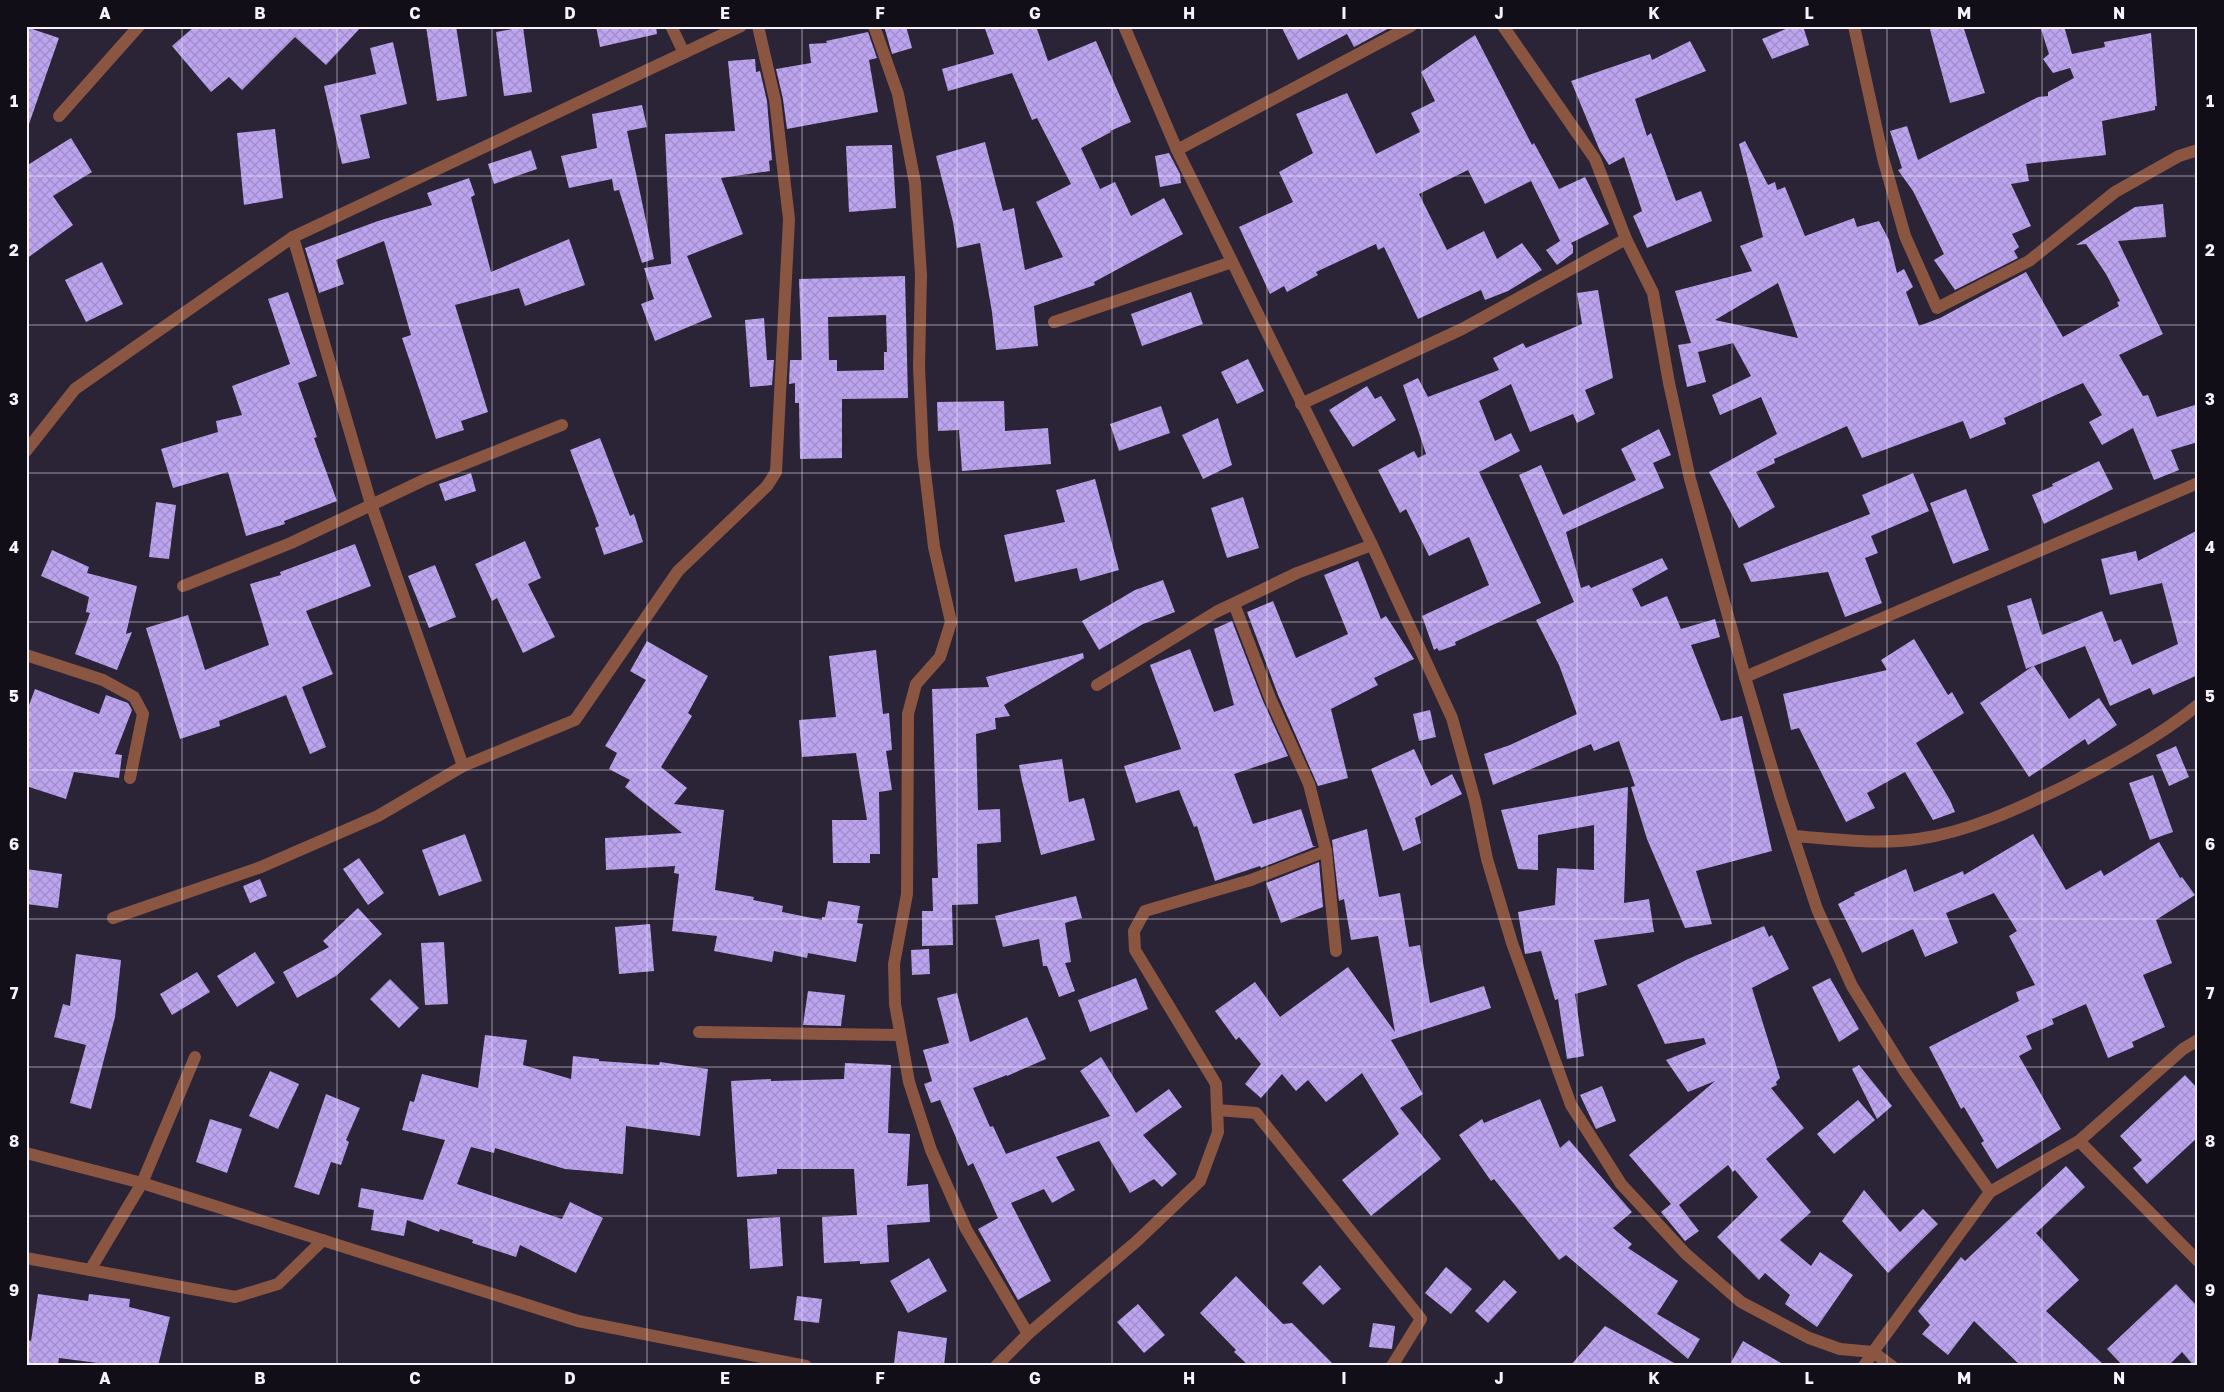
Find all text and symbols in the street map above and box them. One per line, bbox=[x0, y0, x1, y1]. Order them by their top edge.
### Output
text: A bbox=[99, 3, 111, 23]
text: B bbox=[254, 3, 266, 23]
text: C bbox=[409, 3, 421, 23]
text: D bbox=[564, 3, 576, 23]
text: E bbox=[720, 3, 730, 23]
text: F bbox=[875, 3, 885, 23]
text: G bbox=[1029, 3, 1041, 23]
text: H bbox=[1183, 3, 1195, 23]
text: I bbox=[1341, 3, 1347, 23]
text: J bbox=[1494, 3, 1504, 23]
text: K bbox=[1648, 3, 1660, 23]
text: L bbox=[1804, 3, 1814, 23]
text: M bbox=[1957, 3, 1971, 23]
text: N bbox=[2113, 3, 2125, 23]
text: 1 bbox=[10, 91, 18, 111]
text: 1 bbox=[2206, 91, 2214, 111]
text: 2 bbox=[9, 240, 19, 260]
text: 2 bbox=[2205, 240, 2215, 260]
text: 3 bbox=[9, 389, 19, 409]
text: 3 bbox=[2205, 389, 2215, 409]
text: 4 bbox=[9, 537, 19, 557]
text: 4 bbox=[2205, 537, 2215, 557]
text: 5 bbox=[9, 686, 19, 706]
text: 5 bbox=[2205, 686, 2215, 706]
text: 6 bbox=[9, 834, 19, 854]
text: 6 bbox=[2205, 834, 2215, 854]
text: 7 bbox=[10, 983, 19, 1003]
text: 7 bbox=[2206, 983, 2215, 1003]
text: 8 bbox=[9, 1131, 19, 1151]
text: 8 bbox=[2205, 1131, 2215, 1151]
text: 9 bbox=[9, 1280, 19, 1300]
text: 9 bbox=[2205, 1280, 2215, 1300]
text: A bbox=[99, 1368, 111, 1388]
text: B bbox=[254, 1368, 266, 1388]
text: C bbox=[409, 1368, 421, 1388]
text: D bbox=[564, 1368, 576, 1388]
text: E bbox=[720, 1368, 730, 1388]
text: F bbox=[875, 1368, 885, 1388]
text: G bbox=[1029, 1368, 1041, 1388]
text: H bbox=[1183, 1368, 1195, 1388]
text: I bbox=[1341, 1368, 1347, 1388]
text: J bbox=[1494, 1368, 1504, 1388]
text: K bbox=[1648, 1368, 1660, 1388]
text: L bbox=[1804, 1368, 1814, 1388]
text: M bbox=[1957, 1368, 1971, 1388]
text: N bbox=[2113, 1368, 2125, 1388]

